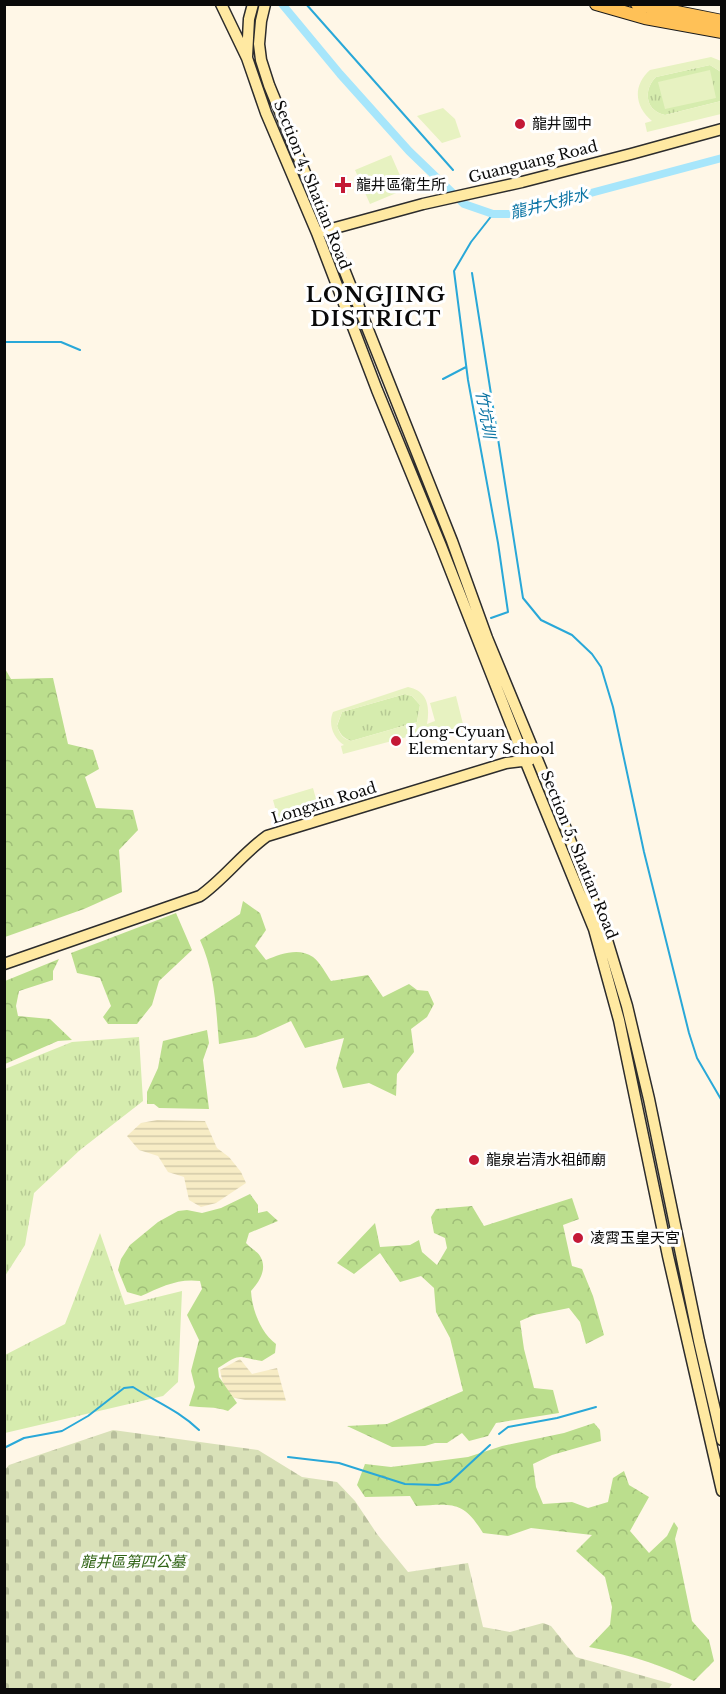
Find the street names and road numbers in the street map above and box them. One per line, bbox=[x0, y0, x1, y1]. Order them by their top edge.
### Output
street label: Section 4, Shatian Road bbox=[270, 97, 355, 272]
street label: Guanguang Road bbox=[466, 136, 599, 187]
street label: Section 5, Shatian Road bbox=[537, 768, 622, 942]
street label: Longxin Road bbox=[269, 778, 379, 828]

